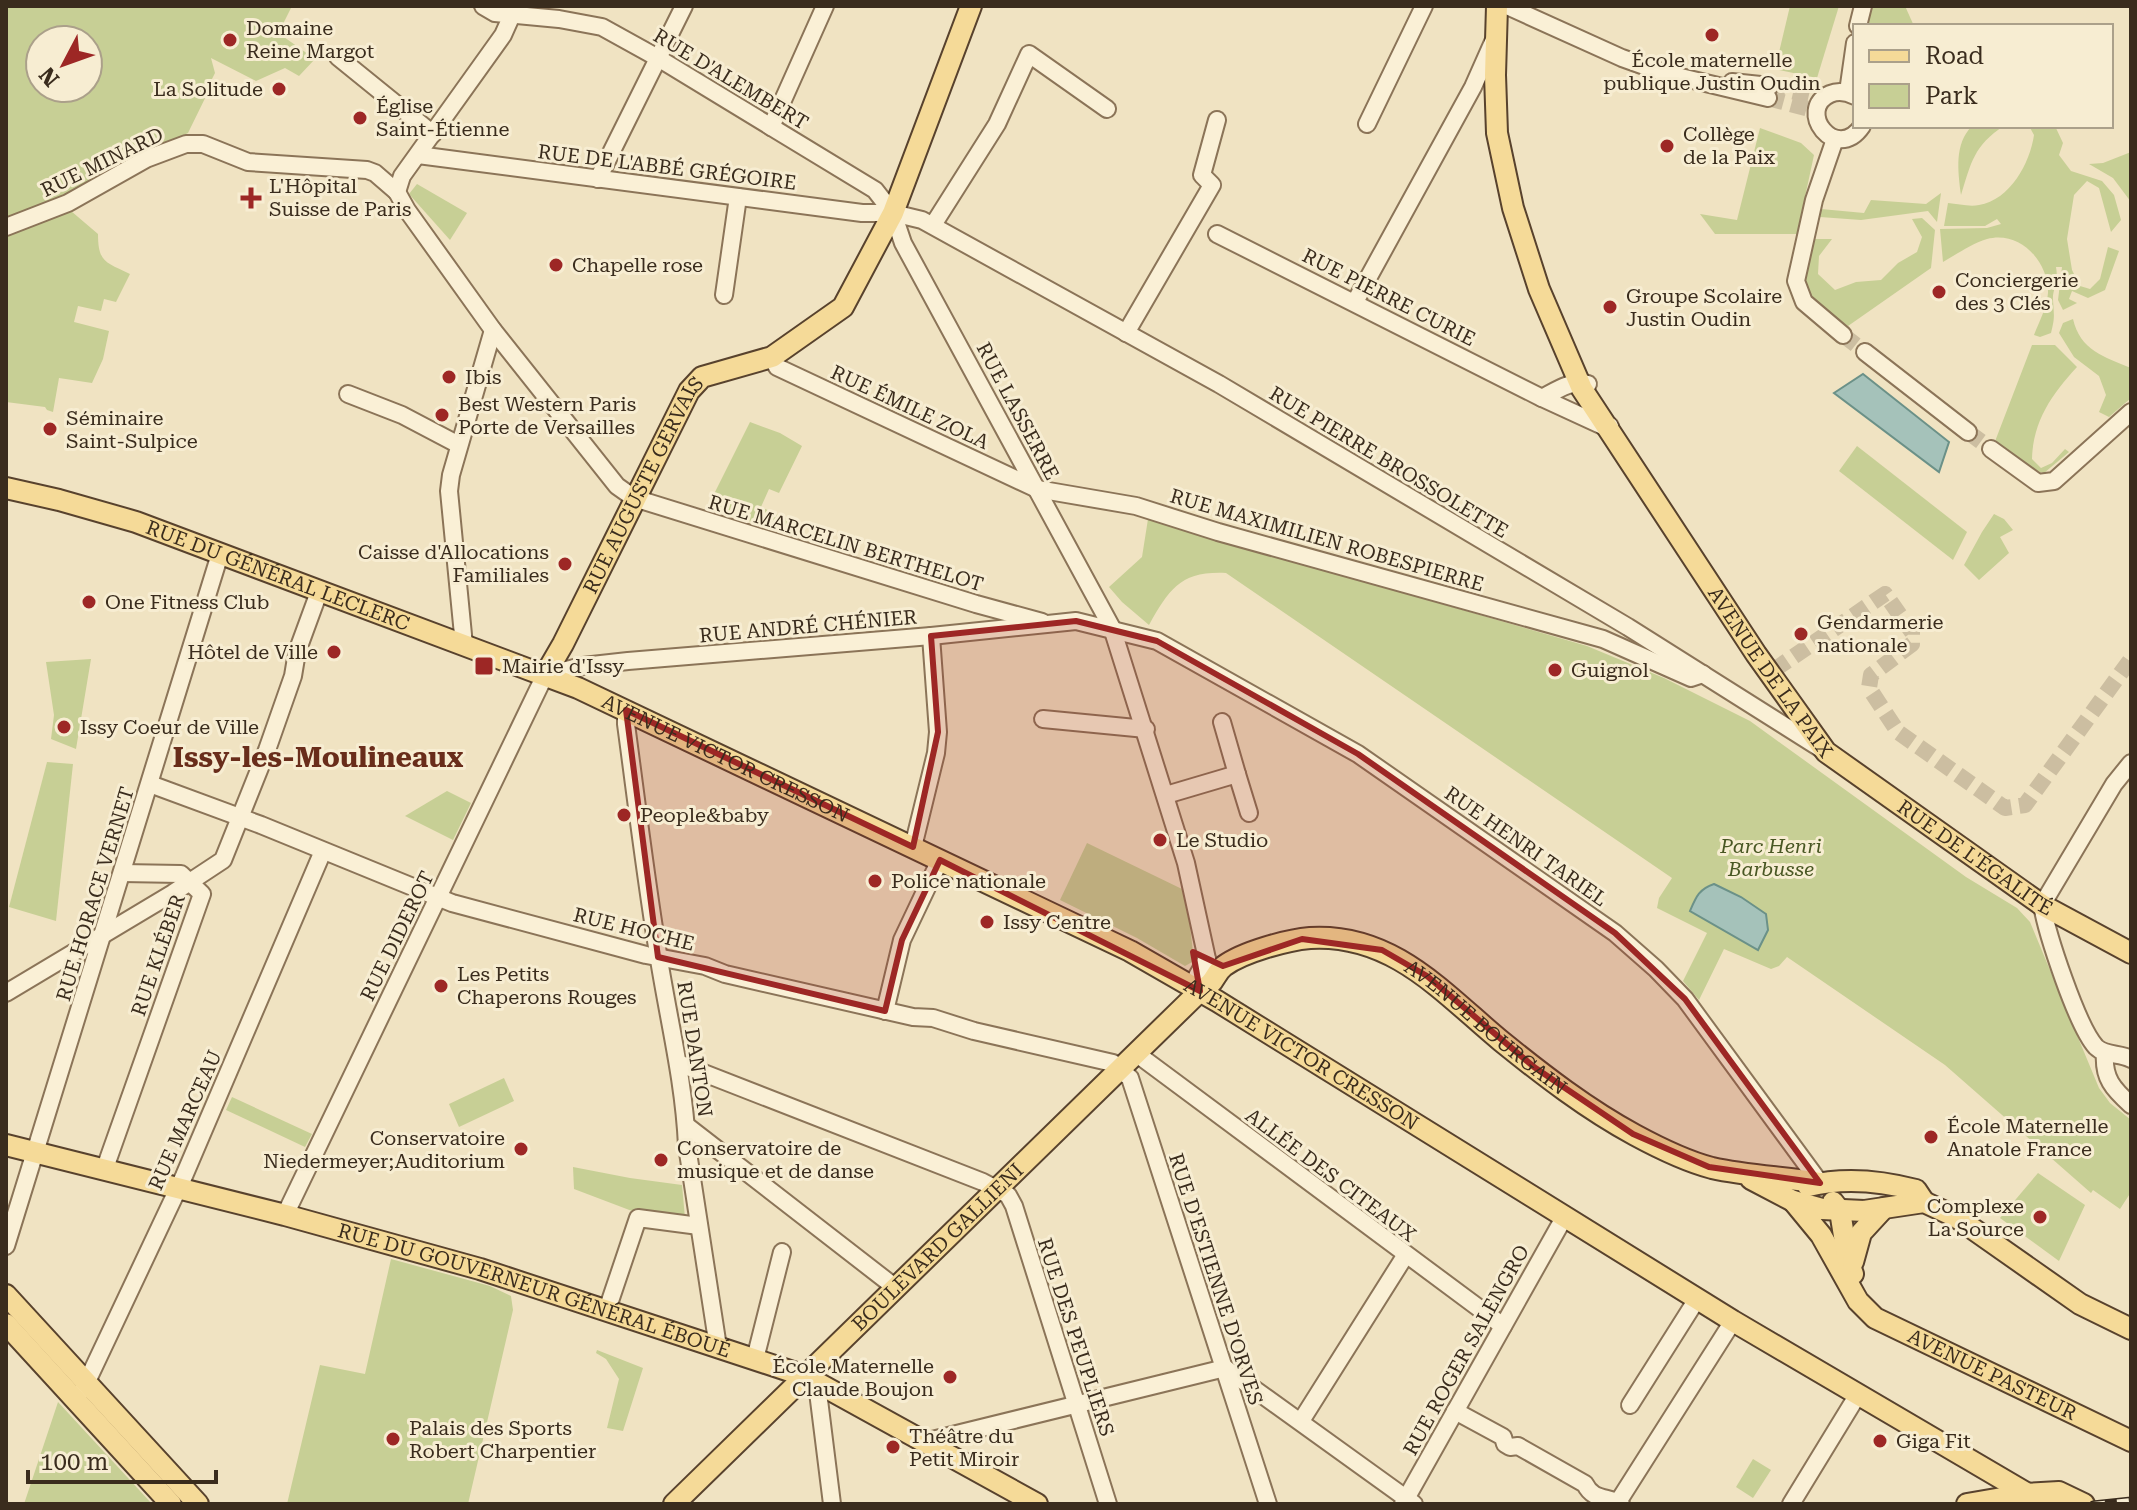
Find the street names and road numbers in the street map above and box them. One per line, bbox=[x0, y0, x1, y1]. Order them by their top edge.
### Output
street label: RUE D'ALEMBERT bbox=[649, 23, 813, 135]
street label: RUE MINARD bbox=[37, 122, 167, 202]
street label: RUE DE L'ABBÉ GRÉGOIRE bbox=[536, 139, 798, 195]
street label: RUE PIERRE CURIE bbox=[1298, 243, 1480, 351]
street label: RUE LASSERRE bbox=[972, 338, 1064, 484]
street label: RUE ÉMILE ZOLA bbox=[827, 360, 993, 454]
street label: RUE AUGUSTE GERVAIS bbox=[578, 371, 708, 597]
street label: RUE PIERRE BROSSOLETTE bbox=[1265, 381, 1513, 543]
street label: RUE MAXIMILIEN ROBESPIERRE bbox=[1167, 484, 1487, 596]
street label: RUE MARCELIN BERTHELOT bbox=[706, 490, 986, 596]
street label: RUE DU GÉNÉRAL LECLERC bbox=[143, 515, 413, 636]
street label: AVENUE DE LA PAIX bbox=[1703, 582, 1838, 763]
street label: RUE ANDRÉ CHÉNIER bbox=[698, 605, 918, 647]
street label: AVENUE VICTOR CRESSON bbox=[598, 689, 853, 827]
street label: RUE HENRI TARIEL bbox=[1440, 781, 1612, 911]
street label: RUE HORACE VERNET bbox=[51, 784, 139, 1004]
street label: RUE DE L'ÉGALITÉ bbox=[1893, 795, 2057, 921]
street label: RUE DIDEROT bbox=[355, 867, 439, 1005]
street label: RUE KLÉBER bbox=[126, 891, 190, 1019]
street label: RUE HOCHE bbox=[571, 902, 697, 956]
street label: AVENUE BOURGAIN bbox=[1400, 954, 1572, 1100]
street label: AVENUE VICTOR CRESSON bbox=[1180, 973, 1423, 1135]
street label: RUE DANTON bbox=[672, 979, 718, 1119]
street label: RUE MARCEAU bbox=[143, 1046, 227, 1194]
street label: ALLÉE DES CITEAUX bbox=[1241, 1103, 1421, 1247]
street label: RUE D'ESTIENNE D'ORVES bbox=[1164, 1150, 1268, 1408]
street label: BOULEVARD GALLIENI bbox=[847, 1158, 1028, 1336]
street label: RUE DU GOUVERNEUR GÉNÉRAL ÉBOUÉ bbox=[335, 1218, 734, 1363]
street label: RUE DES PEUPLIERS bbox=[1033, 1235, 1119, 1439]
street label: RUE ROGER SALENGRO bbox=[1398, 1241, 1534, 1459]
street label: AVENUE PASTEUR bbox=[1904, 1324, 2081, 1425]

